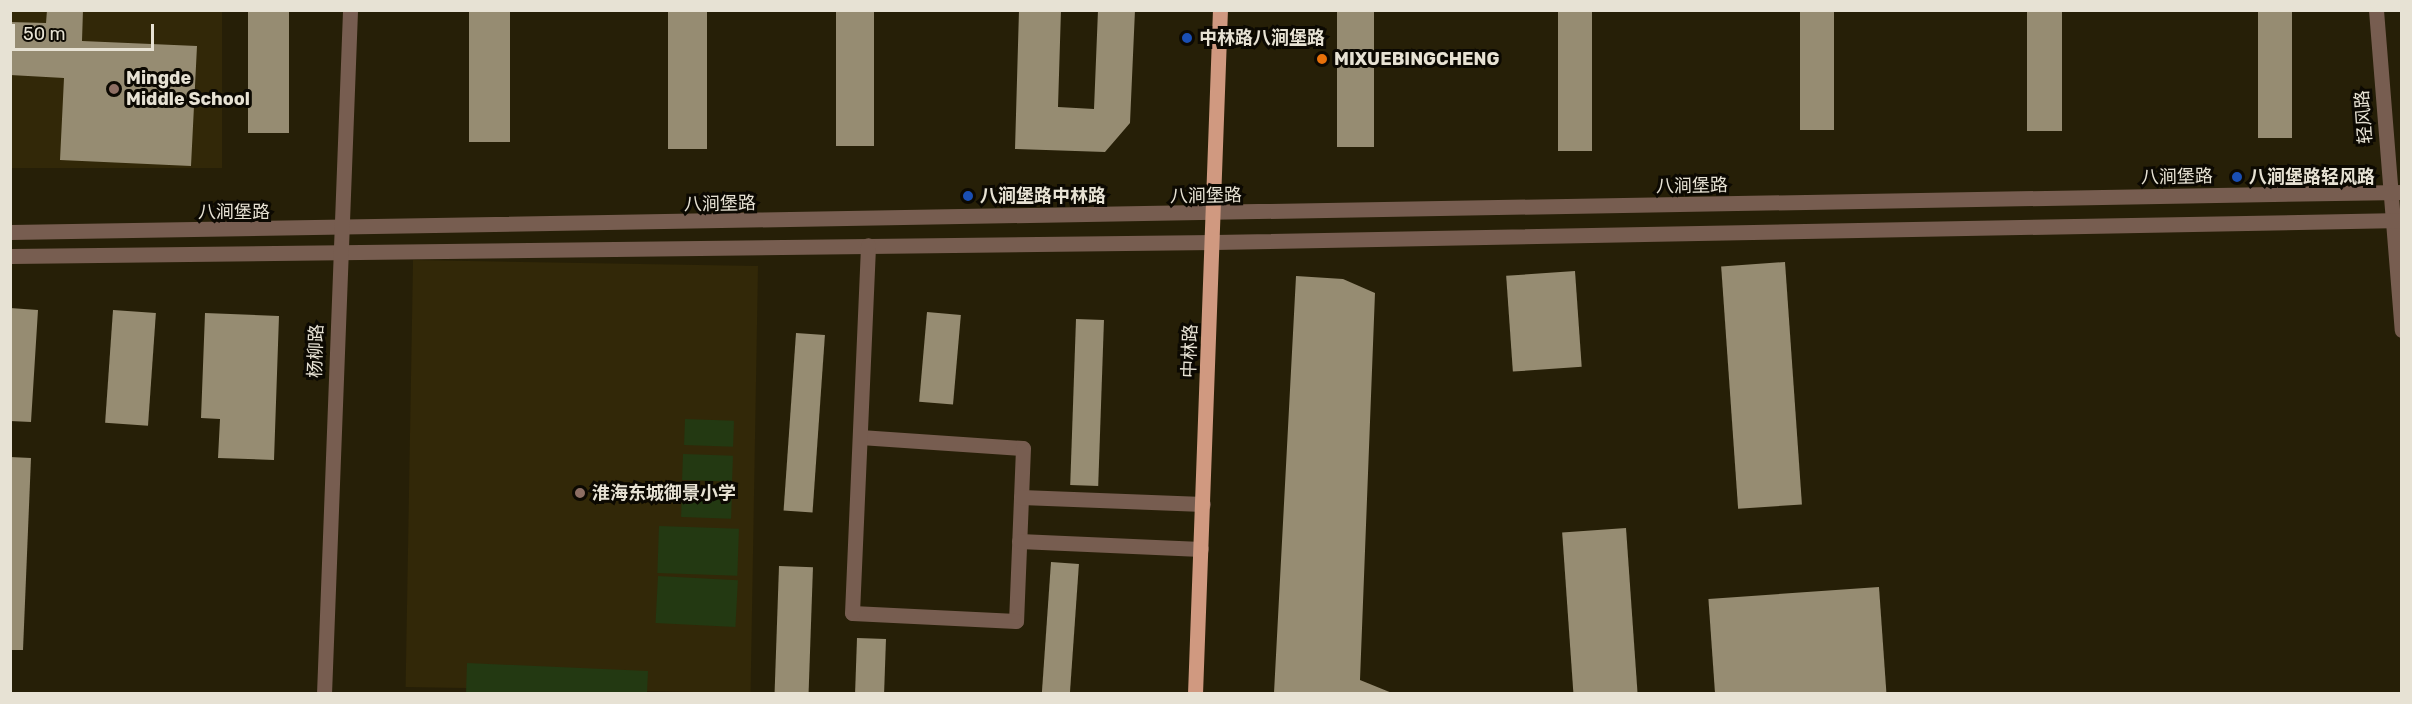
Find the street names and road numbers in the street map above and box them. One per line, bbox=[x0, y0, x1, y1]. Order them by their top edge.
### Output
street label: 轻风路 bbox=[2351, 89, 2377, 145]
street label: 八涧堡路 bbox=[2141, 166, 2213, 188]
street label: 八涧堡路 bbox=[1656, 175, 1728, 197]
street label: 八涧堡路 bbox=[1170, 185, 1242, 207]
street label: 八涧堡路 bbox=[684, 193, 756, 215]
street label: 八涧堡路 bbox=[198, 201, 270, 223]
street label: 杨柳路 bbox=[304, 324, 328, 378]
street label: 中林路 bbox=[1178, 324, 1202, 378]

